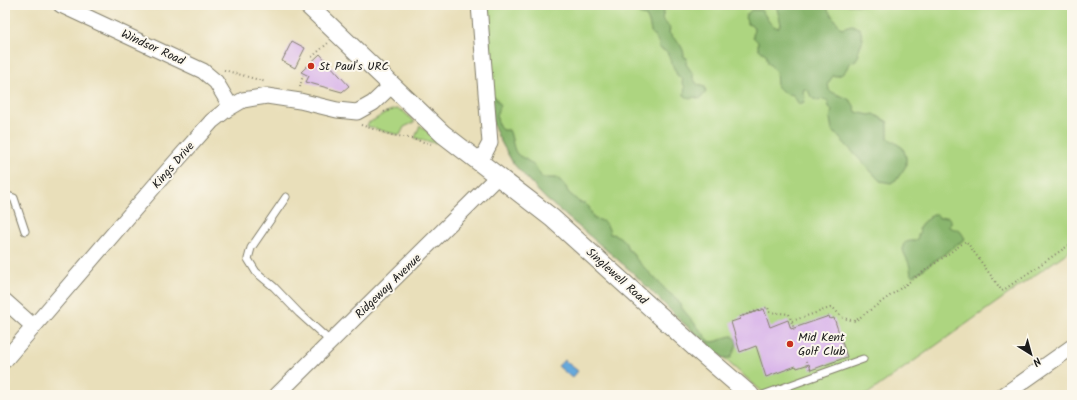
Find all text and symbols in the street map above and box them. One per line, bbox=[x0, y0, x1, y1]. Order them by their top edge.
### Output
street label: Windsor Road bbox=[118, 24, 189, 71]
place label: St Paul's URC bbox=[319, 57, 389, 76]
marker: St Paul's URC bbox=[306, 61, 316, 71]
street label: Kings Drive bbox=[148, 137, 200, 193]
street label: Singlewell Road bbox=[581, 243, 653, 310]
street label: Ridgeway Avenue bbox=[351, 249, 426, 323]
place label: Mid Kent Golf Club bbox=[798, 328, 846, 361]
north arrow bbox=[1011, 334, 1051, 374]
marker: Mid Kent Golf Club bbox=[785, 339, 795, 349]
text: N bbox=[1028, 352, 1045, 370]

